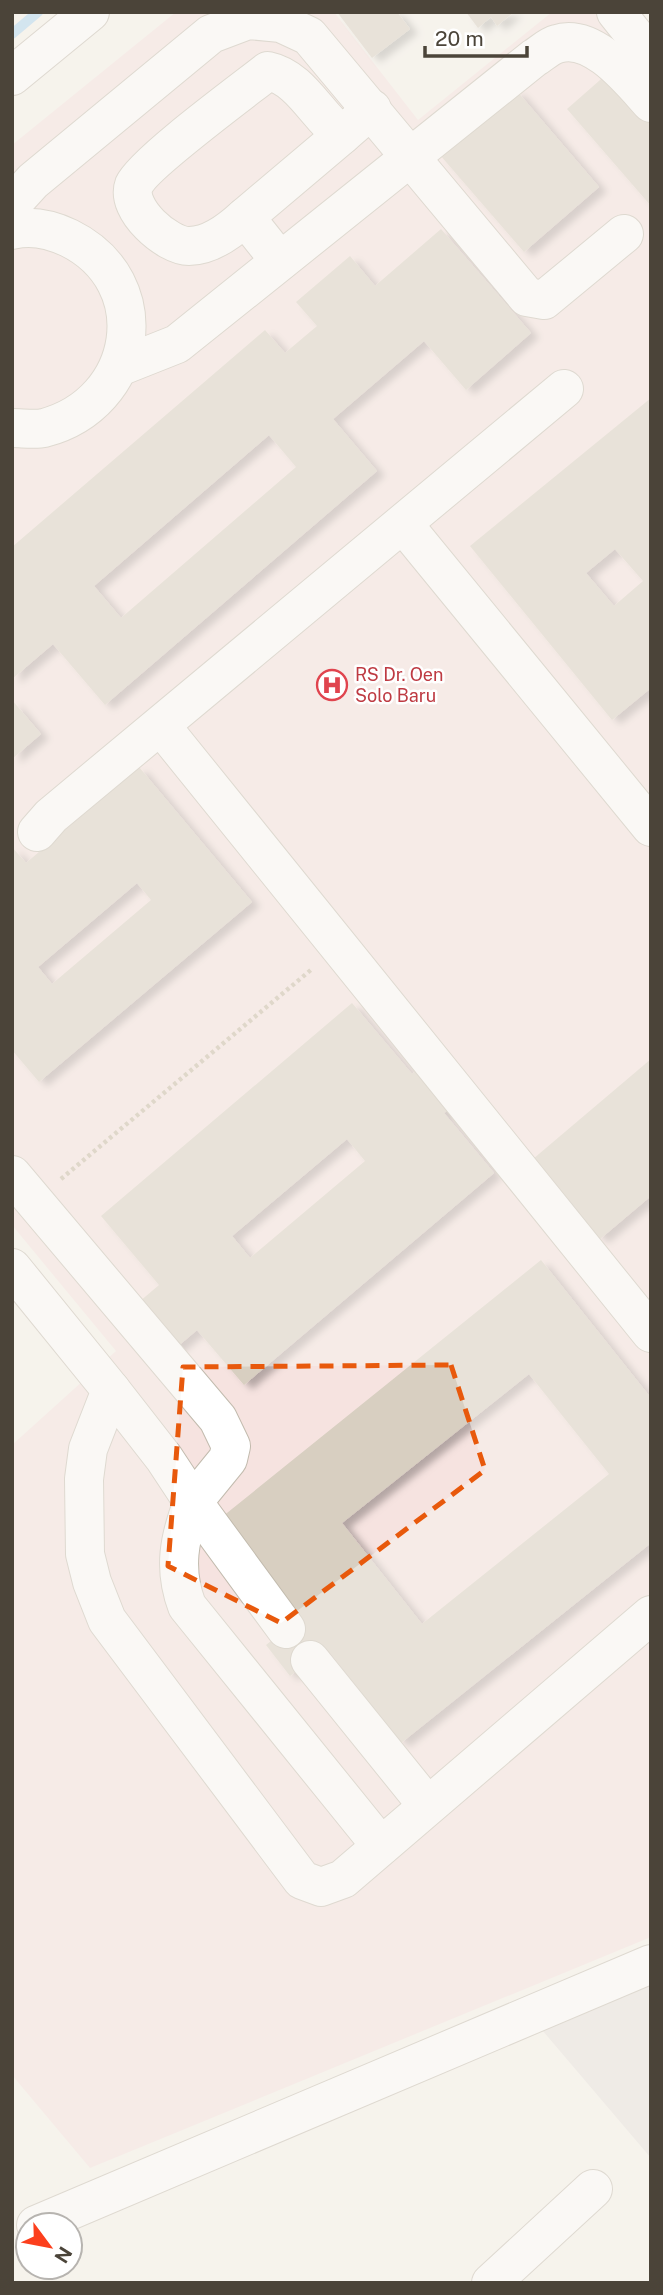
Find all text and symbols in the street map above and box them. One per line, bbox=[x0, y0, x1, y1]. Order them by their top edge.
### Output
scale bar bbox=[425, 14, 526, 58]
text: 20 m bbox=[435, 26, 484, 51]
place label: RS Dr. Oen Solo Baru bbox=[355, 664, 443, 706]
hospital icon: RS Dr. Oen Solo Baru bbox=[315, 668, 349, 702]
north arrow bbox=[14, 2211, 84, 2281]
text: N bbox=[50, 2243, 77, 2267]

